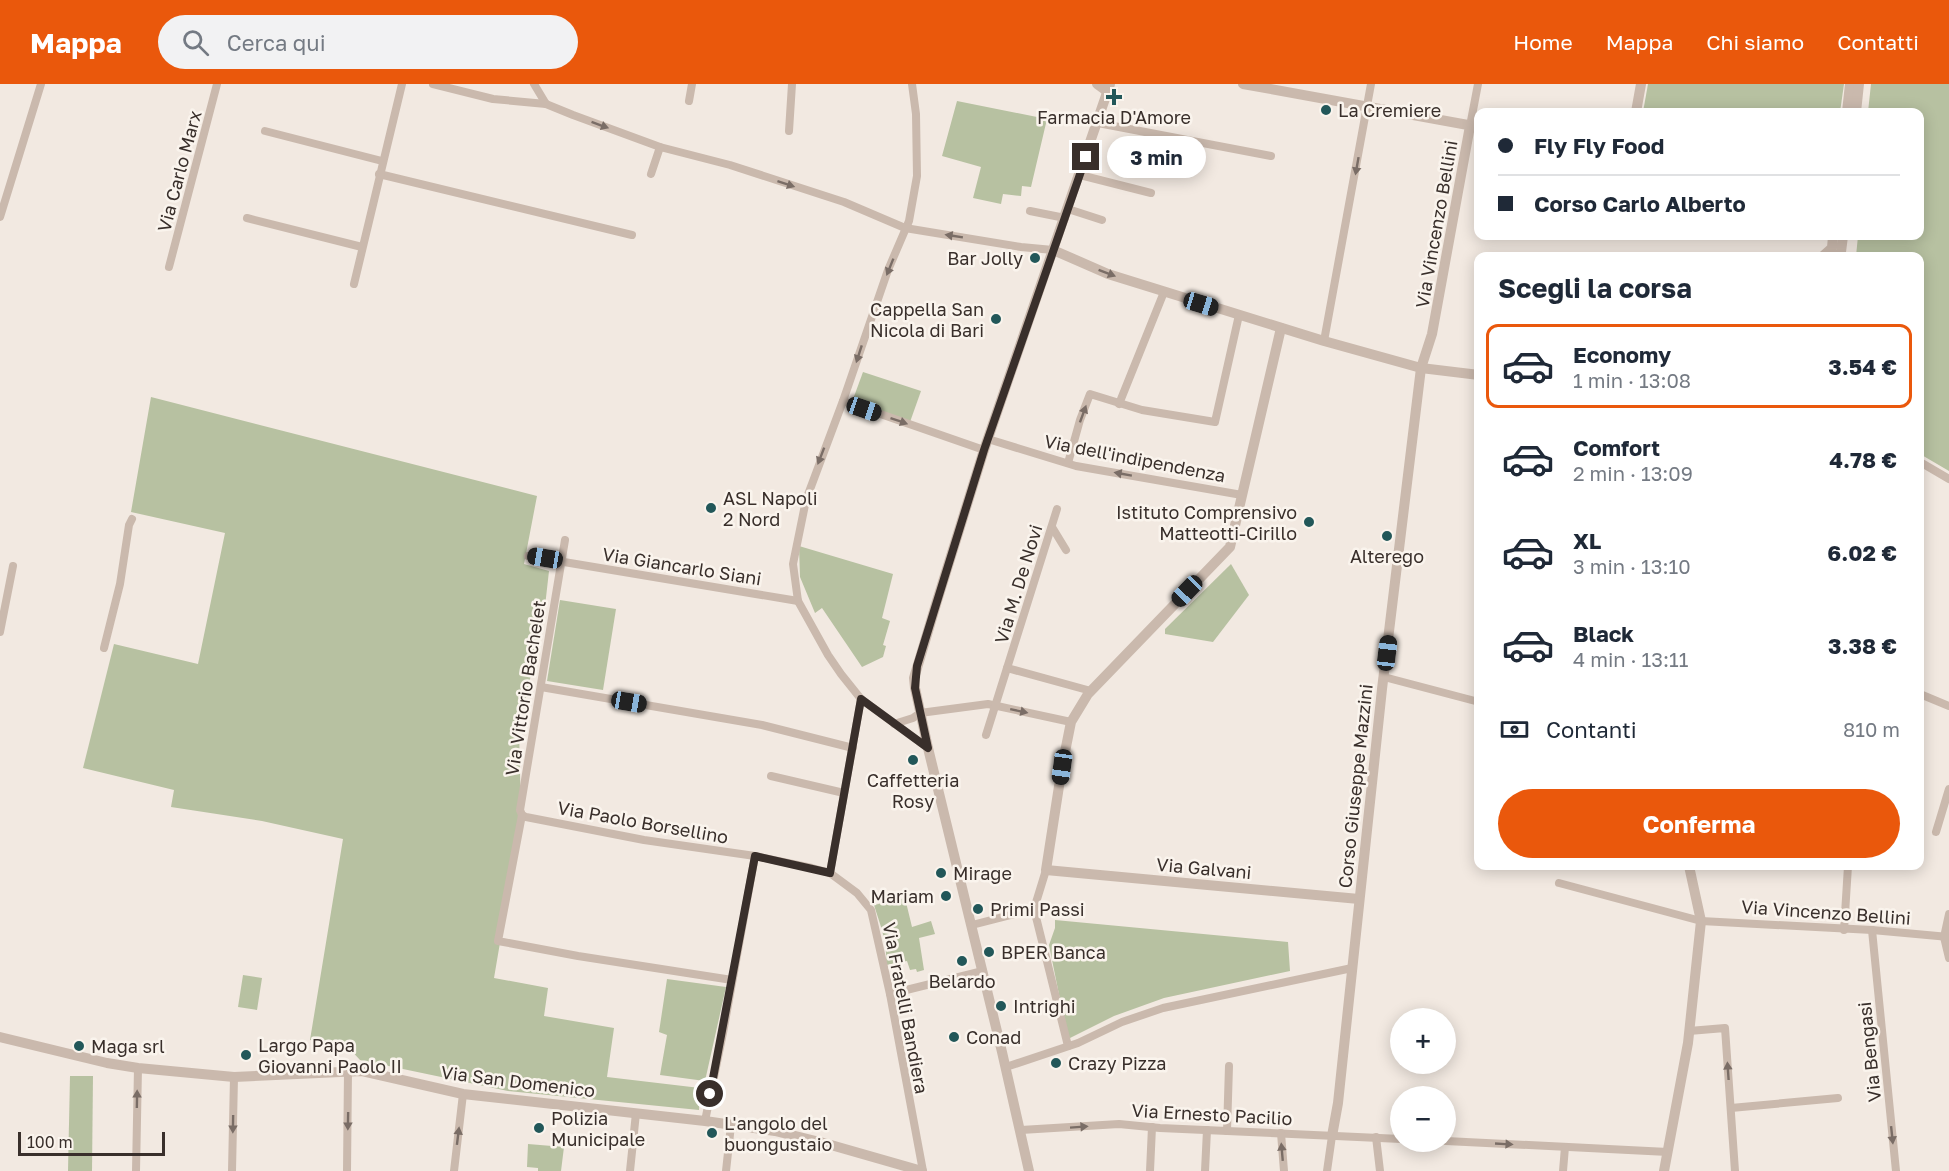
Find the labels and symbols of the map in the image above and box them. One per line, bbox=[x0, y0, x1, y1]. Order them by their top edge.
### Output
marker: Farmacia D'Amore bbox=[1107, 90, 1121, 104]
place label: La Cremiere bbox=[1338, 99, 1441, 121]
marker: La Cremiere bbox=[1319, 103, 1333, 117]
place label: Farmacia D'Amore bbox=[1037, 106, 1191, 128]
street label: Via Carlo Marx bbox=[152, 108, 206, 234]
one-way arrow bbox=[592, 121, 610, 131]
callout: 3 min bbox=[1107, 136, 1206, 178]
street label: Via Vincenzo Bellini bbox=[1410, 138, 1462, 310]
route end bbox=[1072, 143, 1099, 170]
one-way arrow bbox=[1352, 156, 1361, 175]
one-way arrow bbox=[777, 179, 795, 189]
one-way arrow bbox=[944, 232, 963, 241]
place label: Bar Jolly bbox=[947, 247, 1023, 269]
marker: Bar Jolly bbox=[1028, 251, 1042, 265]
one-way arrow bbox=[885, 258, 894, 276]
one-way arrow bbox=[1098, 269, 1116, 278]
car bbox=[1181, 290, 1221, 318]
place label: Cappella San Nicola di Bari bbox=[870, 298, 984, 341]
marker: Cappella San Nicola di Bari bbox=[989, 312, 1003, 326]
one-way arrow bbox=[854, 345, 864, 363]
car bbox=[844, 395, 884, 423]
one-way arrow bbox=[1078, 405, 1088, 423]
one-way arrow bbox=[890, 416, 908, 426]
street label: Via dell'indipendenza bbox=[1043, 430, 1227, 486]
one-way arrow bbox=[816, 447, 826, 465]
one-way arrow bbox=[1113, 469, 1132, 478]
place label: ASL Napoli 2 Nord bbox=[723, 487, 817, 530]
marker: ASL Napoli 2 Nord bbox=[704, 501, 718, 515]
place label: Istituto Comprensivo Matteotti-Cirillo bbox=[1116, 501, 1297, 544]
marker: Istituto Comprensivo Matteotti-Cirillo bbox=[1302, 515, 1316, 529]
street label: Via M. De Novi bbox=[989, 522, 1047, 646]
marker: Alterego bbox=[1380, 529, 1394, 543]
street label: Via Giancarlo Siani bbox=[601, 543, 763, 589]
place label: Alterego bbox=[1350, 545, 1424, 567]
car bbox=[526, 546, 564, 570]
car bbox=[1168, 572, 1206, 610]
street label: Via Vittorio Bachelet bbox=[500, 599, 550, 777]
car bbox=[1376, 634, 1398, 672]
street label: Corso Giuseppe Mazzini bbox=[1333, 683, 1377, 889]
car bbox=[610, 690, 648, 714]
one-way arrow bbox=[1010, 707, 1029, 716]
car bbox=[1051, 748, 1073, 786]
marker: Caffetteria Rosy bbox=[906, 753, 920, 767]
place label: Caffetteria Rosy bbox=[867, 769, 959, 812]
street label: Via Paolo Borsellino bbox=[556, 796, 730, 848]
street label: Via Galvani bbox=[1156, 853, 1252, 883]
place label: Mirage bbox=[953, 862, 1012, 884]
marker: Mirage bbox=[934, 866, 948, 880]
place label: Mariam bbox=[870, 885, 934, 907]
marker: Mariam bbox=[939, 889, 953, 903]
street label: Via Vincenzo Bellini bbox=[1740, 895, 1912, 929]
place label: Primi Passi bbox=[990, 898, 1085, 920]
marker: Primi Passi bbox=[971, 902, 985, 916]
street label: Via Fratelli Bandiera bbox=[879, 920, 933, 1096]
place label: BPER Banca bbox=[1001, 941, 1106, 963]
marker: BPER Banca bbox=[982, 945, 996, 959]
marker: Belardo bbox=[955, 954, 969, 968]
place label: Belardo bbox=[928, 970, 996, 992]
place label: Intrighi bbox=[1013, 995, 1076, 1017]
marker: Intrighi bbox=[994, 999, 1008, 1013]
street label: Via Bengasi bbox=[1853, 1001, 1885, 1103]
place label: Conad bbox=[966, 1026, 1021, 1048]
marker: Conad bbox=[947, 1030, 961, 1044]
place label: Largo Papa Giovanni Paolo II bbox=[258, 1034, 402, 1077]
place label: Maga srl bbox=[91, 1035, 165, 1057]
marker: Maga srl bbox=[72, 1039, 86, 1053]
marker: Largo Papa Giovanni Paolo II bbox=[239, 1048, 253, 1062]
place label: Crazy Pizza bbox=[1068, 1052, 1167, 1074]
marker: Crazy Pizza bbox=[1049, 1056, 1063, 1070]
street label: Via San Domenico bbox=[440, 1061, 596, 1101]
one-way arrow bbox=[1723, 1061, 1733, 1080]
route start bbox=[696, 1080, 723, 1107]
one-way arrow bbox=[132, 1089, 142, 1108]
street label: Via Ernesto Pacilio bbox=[1131, 1099, 1293, 1129]
place label: Polizia Municipale bbox=[551, 1107, 645, 1150]
one-way arrow bbox=[343, 1111, 353, 1130]
place label: L'angolo del buongustaio bbox=[724, 1112, 832, 1155]
one-way arrow bbox=[228, 1114, 238, 1133]
marker: Polizia Municipale bbox=[532, 1121, 546, 1135]
one-way arrow bbox=[1070, 1122, 1089, 1131]
one-way arrow bbox=[1887, 1125, 1897, 1144]
one-way arrow bbox=[454, 1126, 463, 1145]
marker: L'angolo del buongustaio bbox=[705, 1126, 719, 1140]
scale bar bbox=[18, 1129, 165, 1156]
one-way arrow bbox=[1495, 1139, 1514, 1149]
one-way arrow bbox=[1277, 1143, 1287, 1162]

